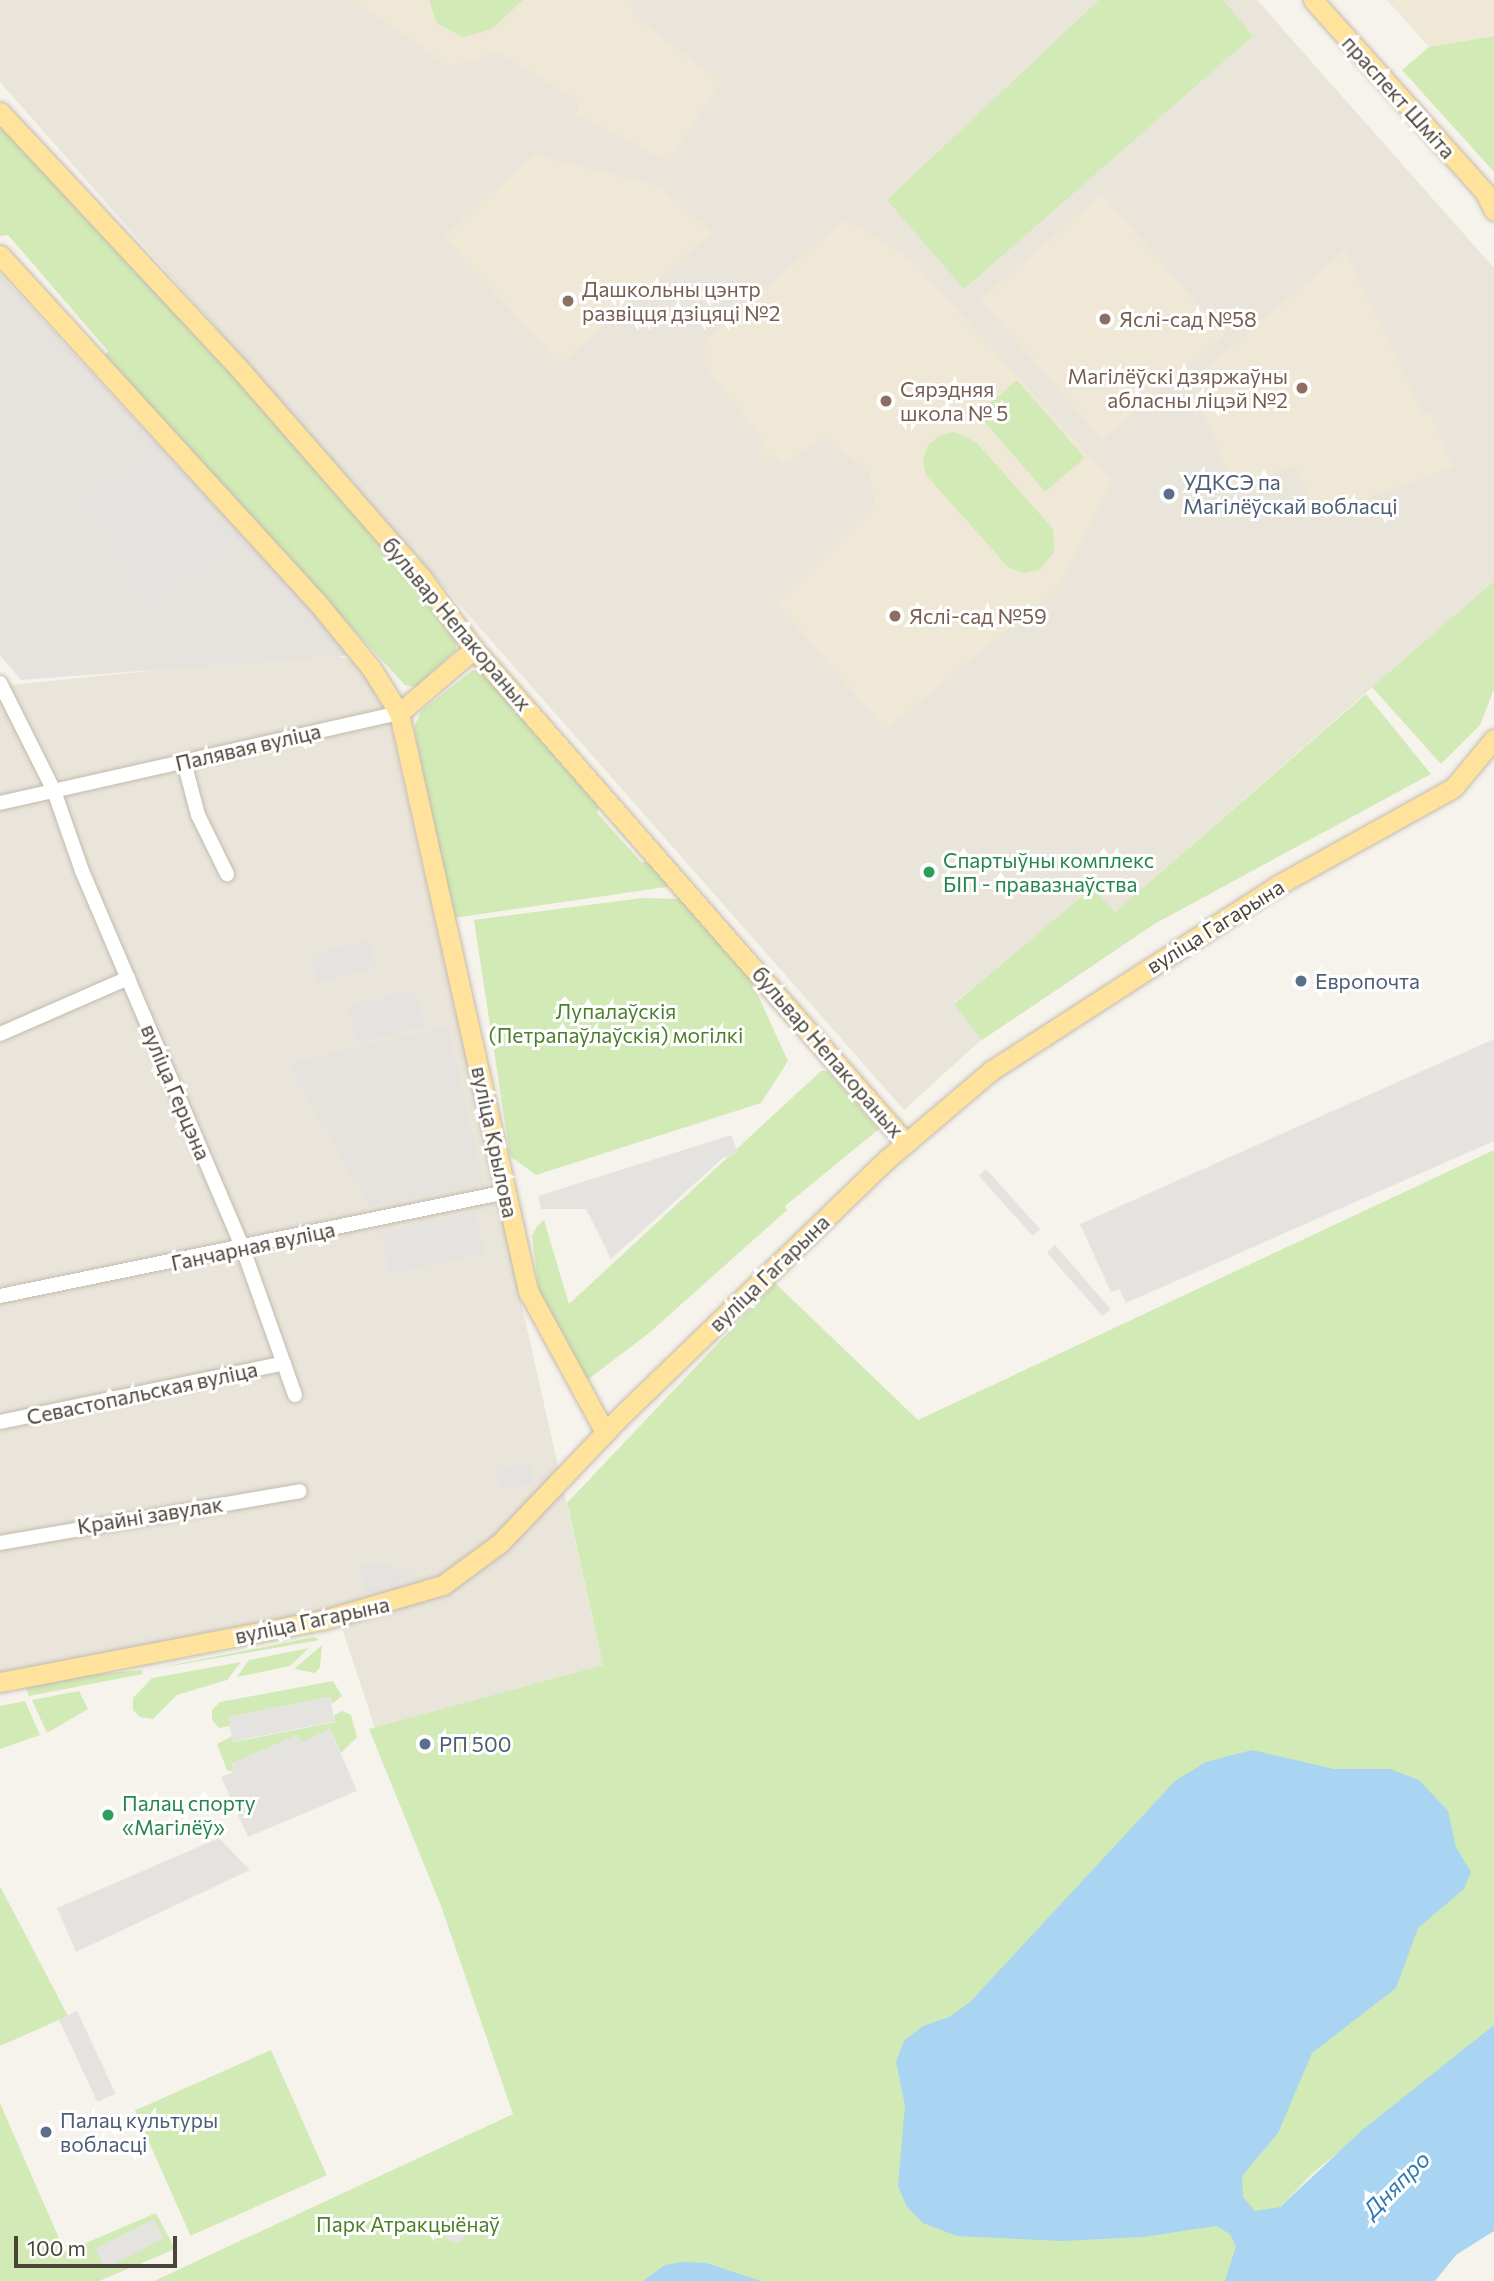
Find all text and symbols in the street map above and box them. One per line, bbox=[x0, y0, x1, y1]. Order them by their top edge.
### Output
street label: праспект Шміта bbox=[1337, 30, 1461, 164]
place label: Дашкольны цэнтр развіцця дзіцяці №2 bbox=[582, 276, 780, 326]
marker: Дашкольны цэнтр развіцця дзіцяці №2 bbox=[560, 293, 576, 309]
place label: Яслі-сад №58 bbox=[1119, 306, 1257, 332]
marker: Яслі-сад №58 bbox=[1097, 311, 1113, 327]
place label: Магілёўскі дзяржаўны абласны ліцэй №2 bbox=[1067, 363, 1288, 413]
place label: Сярэдняя школа № 5 bbox=[900, 376, 1008, 426]
marker: Магілёўскі дзяржаўны абласны ліцэй №2 bbox=[1294, 380, 1310, 396]
marker: Сярэдняя школа № 5 bbox=[878, 393, 894, 409]
place label: УДКСЭ па Магілёўскай вобласці bbox=[1183, 469, 1398, 519]
marker: УДКСЭ па Магілёўскай вобласці bbox=[1161, 486, 1177, 502]
street label: бульвар Непакораных bbox=[377, 532, 537, 716]
place label: Яслі-сад №59 bbox=[909, 603, 1047, 629]
marker: Яслі-сад №59 bbox=[887, 608, 903, 624]
street label: Палявая вуліца bbox=[173, 718, 323, 776]
place label: Спартыўны комплекс БІП - правазнаўства bbox=[943, 847, 1154, 897]
marker: Спартыўны комплекс БІП - правазнаўства bbox=[921, 864, 937, 880]
street label: вуліца Гагарына bbox=[1142, 874, 1288, 978]
street label: бульвар Непакораных bbox=[747, 961, 909, 1143]
place label: Европочта bbox=[1315, 968, 1420, 994]
marker: Европочта bbox=[1293, 973, 1309, 989]
park label: Лупалаўскія (Петрапаўлаўскія) могілкі bbox=[489, 998, 743, 1048]
street label: вуліца Герцэна bbox=[136, 1020, 216, 1164]
street label: вуліца Крылова bbox=[467, 1064, 523, 1220]
street label: вуліца Гагарына bbox=[704, 1209, 834, 1337]
street label: Ганчарная вуліца bbox=[169, 1216, 337, 1276]
street label: Севастопальская вуліца bbox=[24, 1356, 260, 1430]
street label: Крайні завулак bbox=[75, 1491, 225, 1539]
street label: вуліца Гагарына bbox=[232, 1591, 392, 1649]
place label: РП 500 bbox=[439, 1731, 511, 1757]
marker: РП 500 bbox=[417, 1736, 433, 1752]
place label: Палац спорту «Магілёў» bbox=[122, 1790, 256, 1840]
marker: Палац спорту «Магілёў» bbox=[100, 1807, 116, 1823]
place label: Палац культуры вобласці bbox=[60, 2107, 218, 2157]
marker: Палац культуры вобласці bbox=[38, 2124, 54, 2140]
water label: Дняпро bbox=[1357, 2145, 1435, 2223]
park label: Парк Атракцыёнаў bbox=[316, 2211, 500, 2237]
scale bar bbox=[18, 2222, 180, 2266]
text: 100 m bbox=[27, 2235, 86, 2260]

